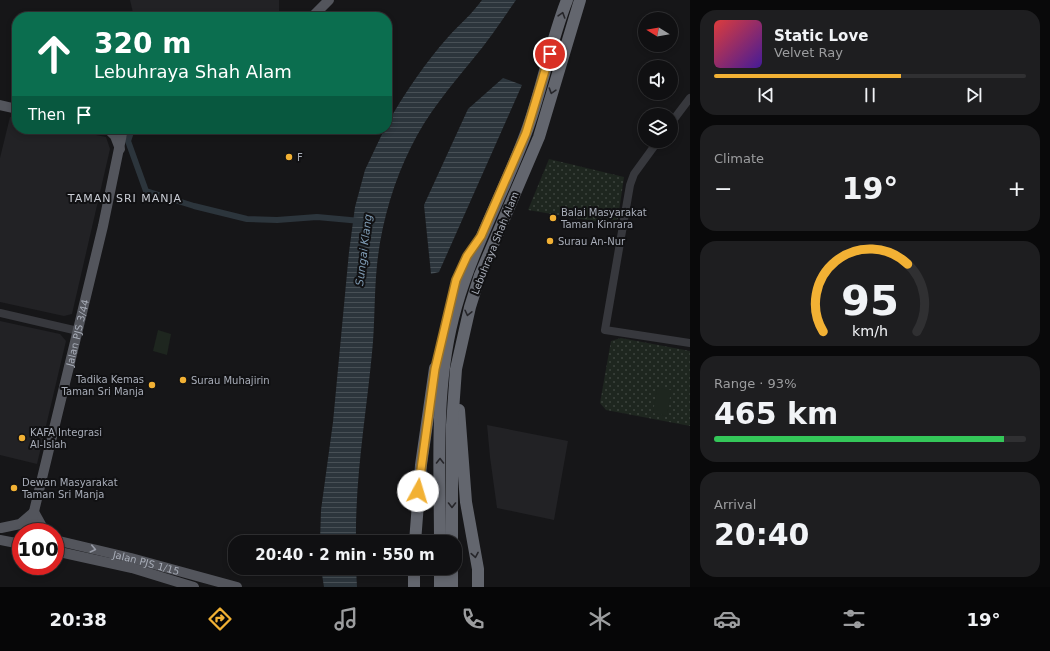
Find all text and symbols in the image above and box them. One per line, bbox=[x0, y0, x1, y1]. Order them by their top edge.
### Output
one-way arrow bbox=[557, 12, 566, 19]
north arrow bbox=[638, 12, 678, 52]
map controls bbox=[638, 12, 678, 148]
text: 320 m bbox=[94, 27, 191, 60]
text: Static Love bbox=[774, 27, 868, 45]
icon: ahead bbox=[28, 28, 80, 80]
pin bbox=[533, 37, 567, 71]
icon: arrive bbox=[539, 43, 561, 65]
text: Velvet Ray bbox=[774, 45, 843, 60]
button: sound bbox=[638, 60, 678, 100]
text: Lebuhraya Shah Alam bbox=[94, 61, 292, 82]
icon: previous bbox=[755, 84, 777, 106]
icon: pause bbox=[859, 84, 881, 106]
icon: next bbox=[963, 84, 985, 106]
one-way arrow bbox=[548, 87, 557, 94]
icon: arrive bbox=[73, 104, 95, 126]
text: Then bbox=[28, 106, 65, 124]
button: layers bbox=[638, 108, 678, 148]
text: Climate bbox=[714, 151, 764, 166]
marker: F bbox=[284, 152, 294, 162]
place label: F bbox=[297, 152, 303, 163]
text: 19° bbox=[842, 171, 898, 206]
text: − bbox=[714, 176, 732, 201]
text: + bbox=[1008, 176, 1026, 201]
street label: Lebuhraya Shah Alam bbox=[469, 190, 521, 296]
district label: TAMAN SRI MANJA bbox=[67, 192, 182, 205]
place label: Balai Masyarakat Taman Kinrara bbox=[560, 207, 647, 230]
water label: Sungai Klang bbox=[353, 213, 375, 287]
marker: Balai Masyarakat Taman Kinrara bbox=[548, 213, 558, 223]
marker: Surau An-Nur bbox=[545, 236, 555, 246]
place label: Surau An-Nur bbox=[558, 236, 626, 247]
text: 95 bbox=[841, 275, 899, 324]
street label: Jalan PJS 3/44 bbox=[64, 298, 91, 368]
one-way arrow bbox=[465, 309, 473, 316]
text: km/h bbox=[852, 322, 888, 338]
place label: Tadika Kemas Taman Sri Manja bbox=[61, 374, 144, 397]
marker: Surau Muhajirin bbox=[178, 375, 188, 385]
place label: Surau Muhajirin bbox=[191, 375, 270, 386]
text: Range · 93% bbox=[714, 376, 797, 391]
marker: Tadika Kemas Taman Sri Manja bbox=[147, 380, 157, 390]
text: 465 km bbox=[714, 396, 838, 431]
place label: KAFA Integrasi Al-Islah bbox=[30, 427, 102, 450]
marker: KAFA Integrasi Al-Islah bbox=[17, 433, 27, 443]
one-way arrow bbox=[436, 458, 444, 464]
position arrow bbox=[397, 470, 439, 512]
place label: Dewan Masyarakat Taman Sri Manja bbox=[21, 477, 118, 500]
marker: Dewan Masyarakat Taman Sri Manja bbox=[9, 483, 19, 493]
text: Arrival bbox=[714, 497, 756, 512]
one-way arrow bbox=[448, 502, 456, 508]
text: 20:40 bbox=[714, 517, 810, 552]
speed limit sign: 100 bbox=[12, 523, 64, 575]
one-way arrow bbox=[90, 544, 96, 552]
text: 20:40 · 2 min · 550 m bbox=[255, 546, 435, 564]
street label: Jalan PJS 1/15 bbox=[111, 548, 181, 577]
one-way arrow bbox=[470, 552, 479, 558]
icon: directions bbox=[206, 605, 234, 633]
icon: music bbox=[332, 605, 360, 633]
icon: phone bbox=[459, 605, 487, 633]
icon: climate bbox=[586, 605, 614, 633]
icon: car bbox=[713, 605, 741, 633]
icon: filters bbox=[840, 605, 868, 633]
text: 20:38 bbox=[49, 609, 107, 630]
text: 19° bbox=[967, 609, 1001, 630]

